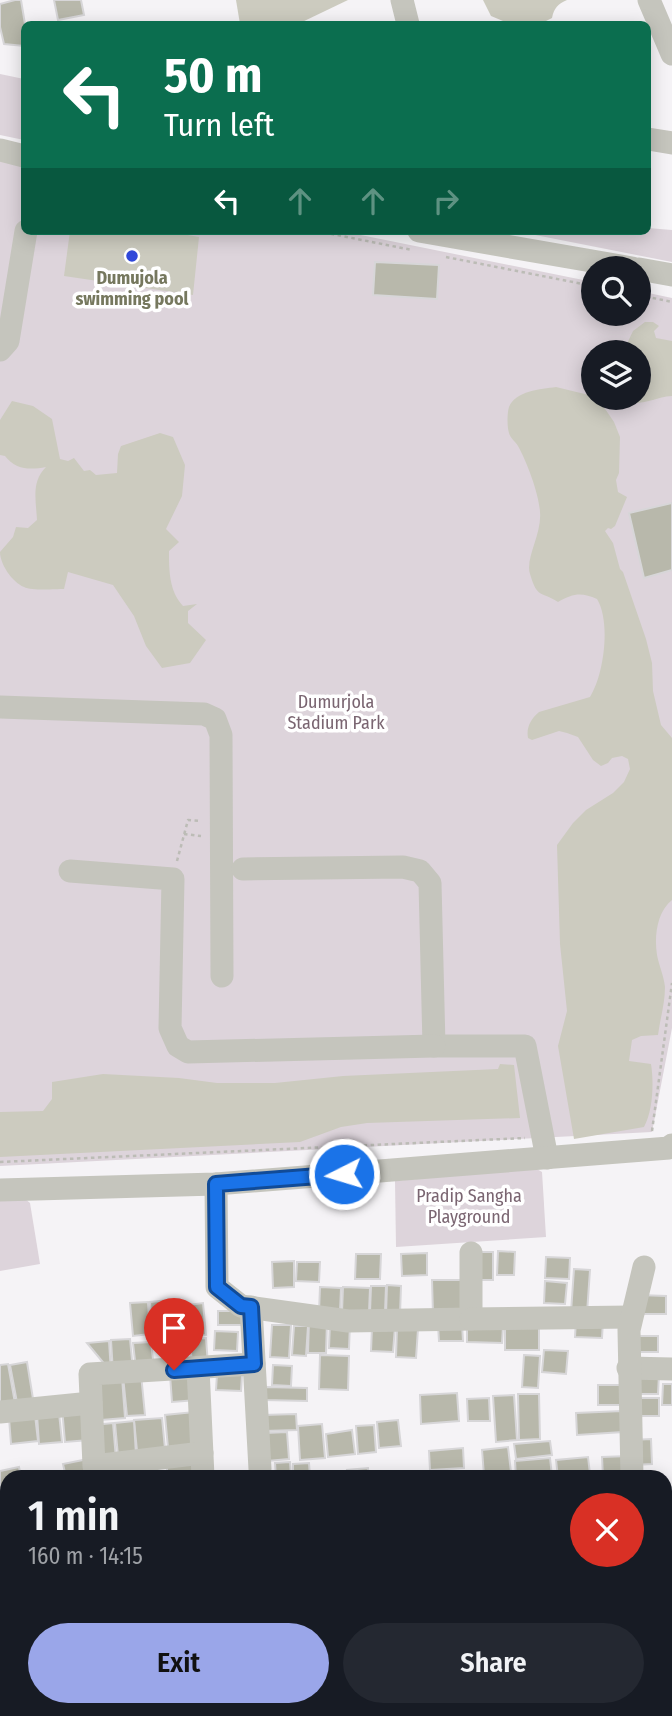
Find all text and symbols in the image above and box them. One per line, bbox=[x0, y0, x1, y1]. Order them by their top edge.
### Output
text: 50 m bbox=[164, 46, 262, 105]
icon: left bbox=[49, 49, 140, 140]
text: Turn left bbox=[164, 106, 274, 144]
icon: left bbox=[208, 182, 246, 220]
icon: ahead bbox=[281, 182, 319, 220]
icon: ahead bbox=[354, 182, 392, 220]
icon: right bbox=[427, 182, 465, 220]
marker: Dumujola swimming pool bbox=[124, 248, 140, 264]
map controls bbox=[581, 256, 651, 410]
button: search bbox=[581, 256, 651, 326]
place label: Dumujola swimming pool bbox=[76, 267, 189, 310]
button: layers bbox=[581, 340, 651, 410]
park label: Dumurjola Stadium Park bbox=[287, 691, 385, 734]
position arrow bbox=[307, 1137, 381, 1211]
park label: Pradip Sangha Playground bbox=[416, 1185, 522, 1228]
pin bbox=[144, 1298, 204, 1370]
icon: arrive bbox=[155, 1309, 193, 1347]
text: 1 min bbox=[28, 1491, 119, 1541]
button: close bbox=[570, 1493, 644, 1567]
text: 160 m · 14:15 bbox=[28, 1542, 143, 1570]
button: Exit bbox=[28, 1623, 329, 1703]
button: Share bbox=[343, 1623, 644, 1703]

